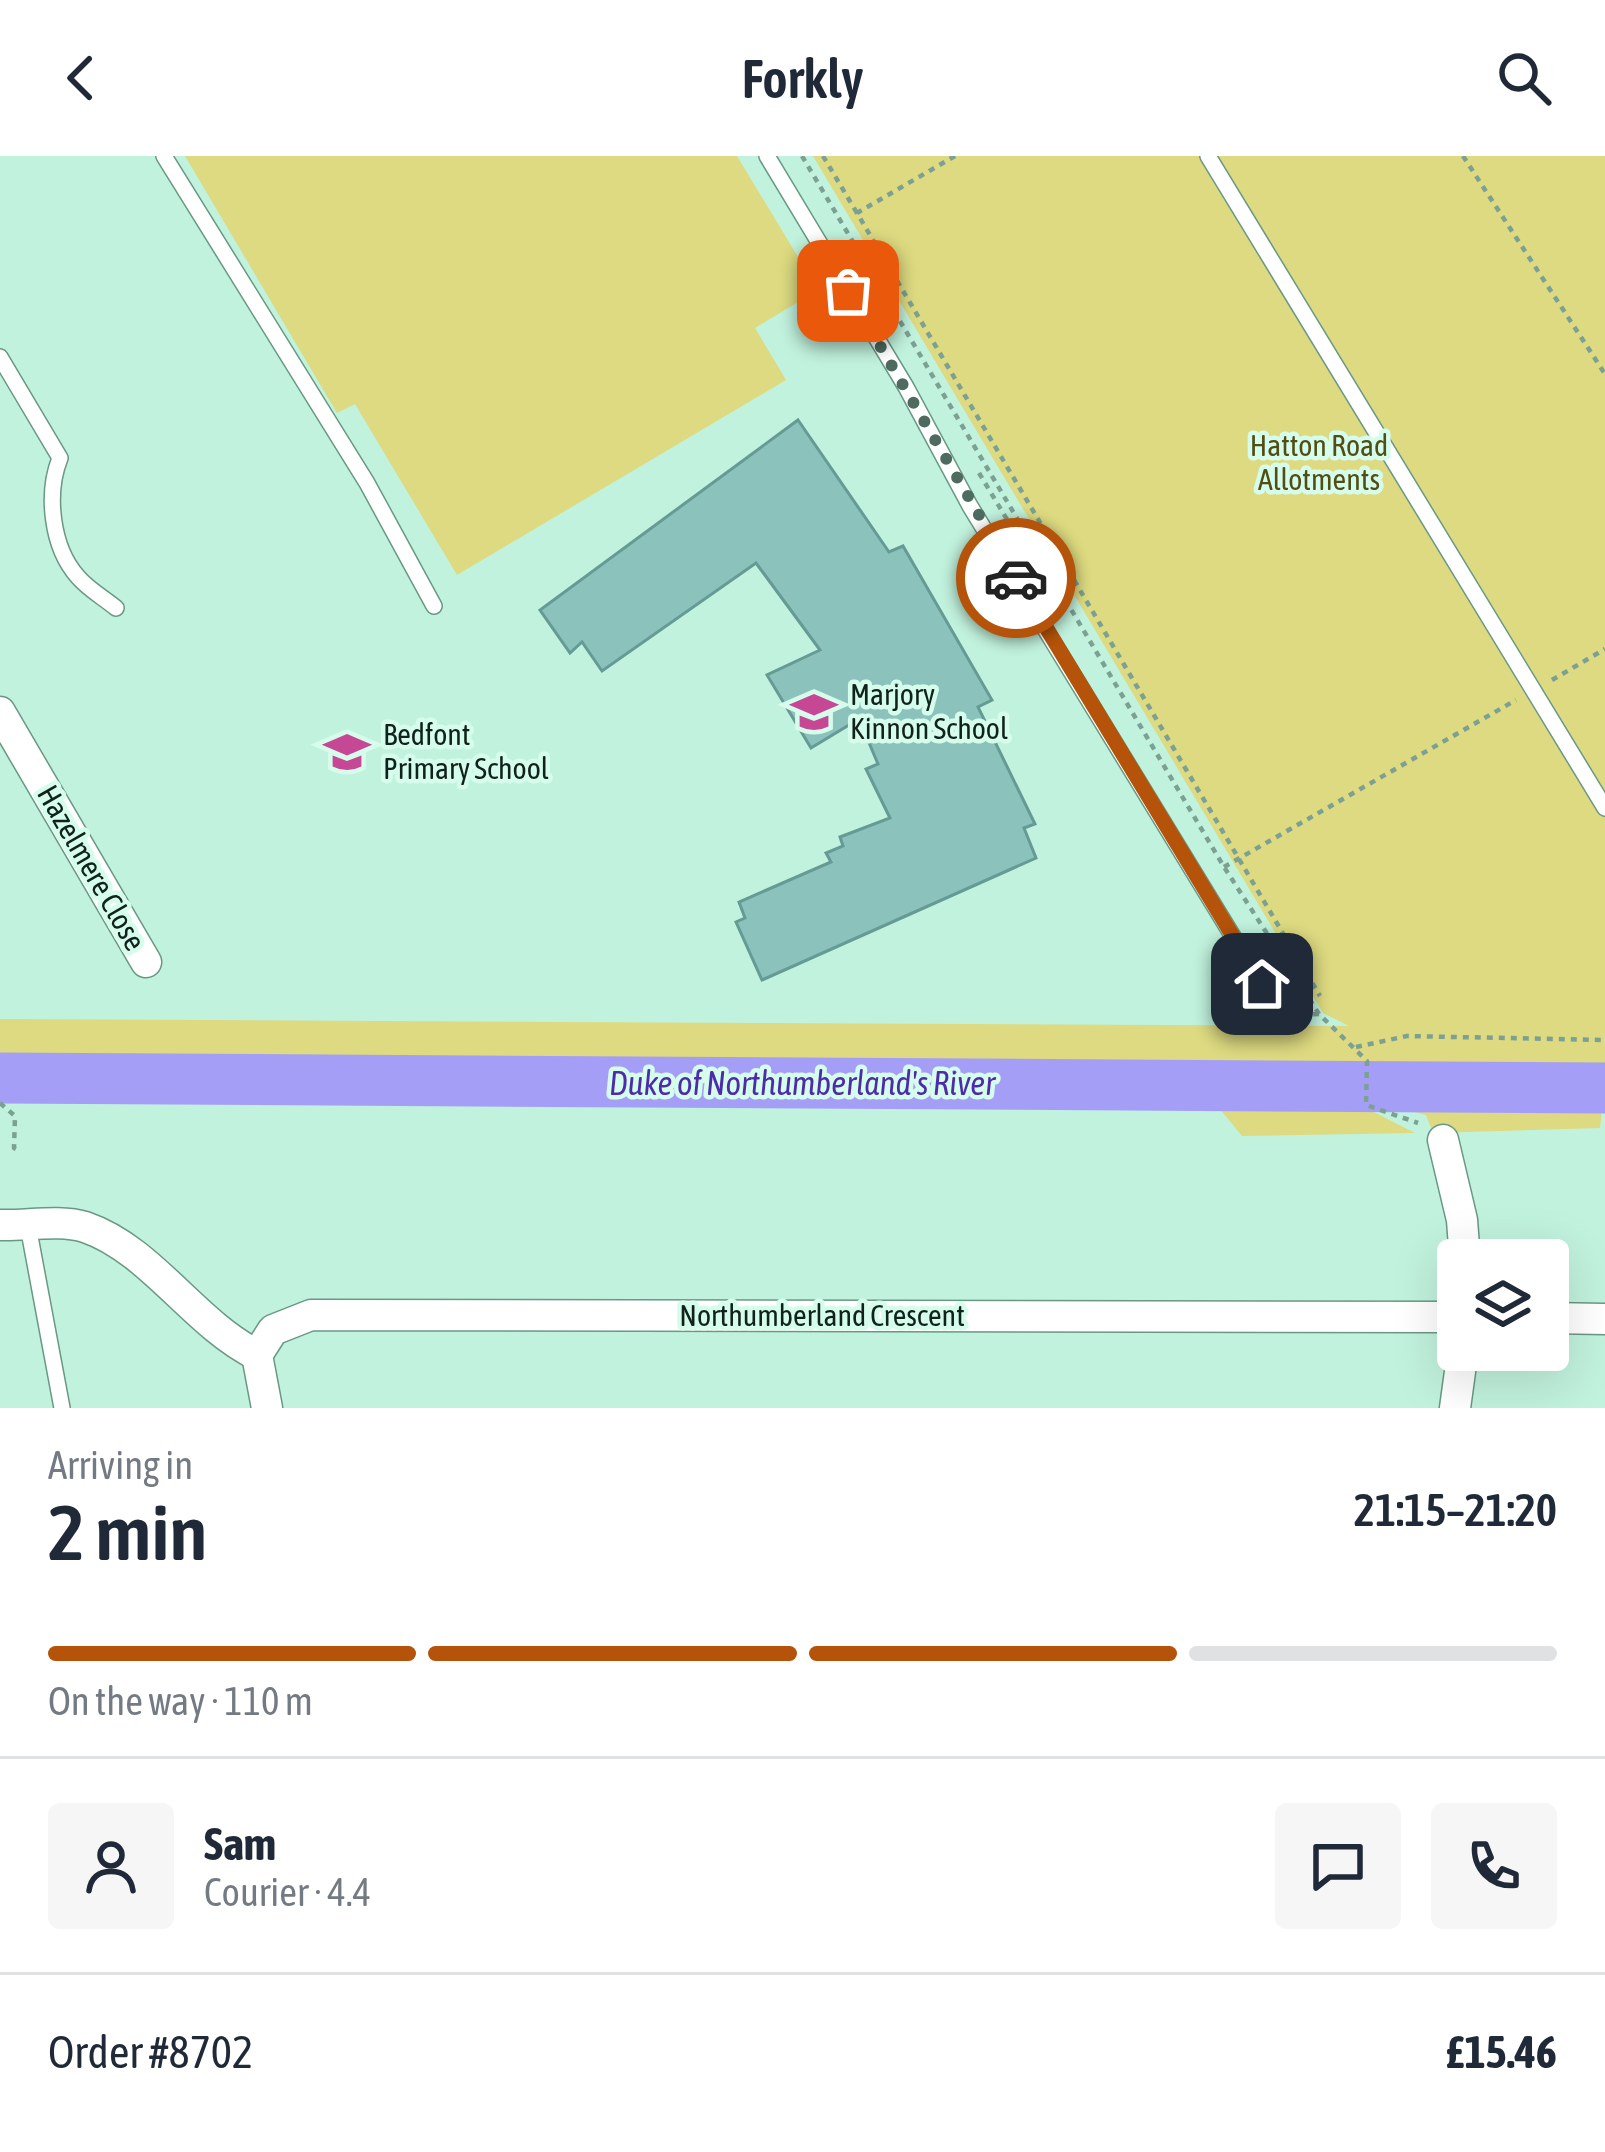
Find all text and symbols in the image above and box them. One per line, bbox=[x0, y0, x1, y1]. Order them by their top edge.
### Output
icon: back bbox=[48, 45, 114, 111]
icon: search bbox=[1491, 45, 1557, 111]
text: Forkly bbox=[742, 48, 863, 109]
pin bbox=[797, 240, 899, 342]
icon: bag bbox=[815, 258, 881, 324]
park label: Hatton Road Allotments bbox=[1250, 428, 1388, 496]
courier bbox=[956, 518, 1076, 638]
icon: car bbox=[983, 545, 1049, 611]
place label: Marjory Kinnon School bbox=[850, 677, 1008, 745]
school or university icon: Marjory Kinnon School bbox=[789, 687, 839, 737]
place label: Bedfont Primary School bbox=[383, 717, 549, 785]
school or university icon: Bedfont Primary School bbox=[322, 727, 372, 777]
street label: Hazelmere Close bbox=[31, 779, 153, 956]
pin bbox=[1211, 933, 1313, 1035]
icon: home bbox=[1229, 951, 1295, 1017]
water label: Duke of Northumberland's River bbox=[609, 1064, 996, 1102]
map controls bbox=[1437, 1239, 1569, 1371]
button: layers bbox=[1437, 1239, 1569, 1371]
street label: Northumberland Crescent bbox=[679, 1298, 965, 1332]
text: Arriving in bbox=[48, 1443, 193, 1487]
text: 21:15–21:20 bbox=[1354, 1484, 1557, 1536]
text: 2 min bbox=[48, 1487, 207, 1577]
text: On the way · 110 m bbox=[48, 1679, 313, 1723]
button: person bbox=[48, 1803, 174, 1929]
button: chat bbox=[1275, 1803, 1401, 1929]
button: phone bbox=[1431, 1803, 1557, 1929]
text: Sam bbox=[204, 1818, 276, 1870]
text: Courier · 4.4 bbox=[204, 1870, 371, 1914]
text: Order #8702 bbox=[48, 2026, 253, 2078]
text: £15.46 bbox=[1445, 2026, 1557, 2078]

